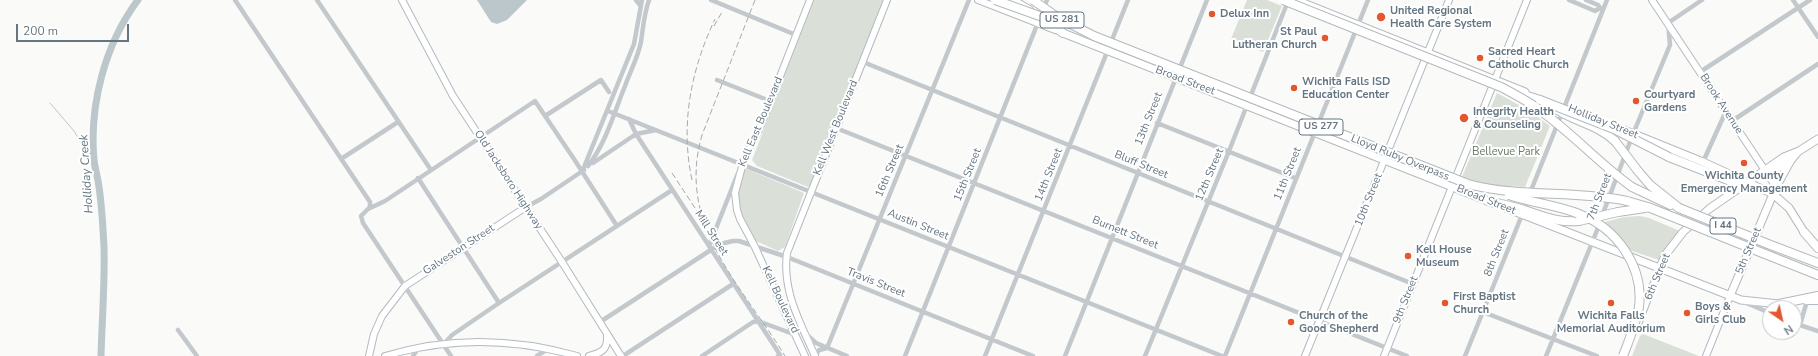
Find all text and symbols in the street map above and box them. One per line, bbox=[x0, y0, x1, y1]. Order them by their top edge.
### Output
place label: United Regional Health Care System bbox=[1390, 4, 1492, 30]
place label: Delux Inn bbox=[1220, 7, 1269, 21]
marker: Delux Inn bbox=[1207, 9, 1217, 19]
marker: United Regional Health Care System bbox=[1375, 11, 1387, 23]
road number: US 281 bbox=[1040, 12, 1084, 28]
scale bar bbox=[18, 16, 131, 42]
text: 200 m bbox=[23, 23, 58, 39]
place label: St Paul Lutheran Church bbox=[1232, 25, 1317, 51]
marker: St Paul Lutheran Church bbox=[1320, 33, 1330, 43]
place label: Sacred Heart Catholic Church bbox=[1488, 45, 1569, 71]
marker: Sacred Heart Catholic Church bbox=[1475, 53, 1485, 63]
street label: Broad Street bbox=[1153, 64, 1217, 98]
street label: Brook Avenue bbox=[1697, 71, 1745, 137]
street label: Kell East Boulevard bbox=[736, 75, 786, 169]
place label: Wichita Falls ISD Education Center bbox=[1302, 75, 1390, 101]
street label: Kell West Boulevard bbox=[811, 78, 861, 178]
marker: Wichita Falls ISD Education Center bbox=[1289, 83, 1299, 93]
place label: Courtyard Gardens bbox=[1644, 88, 1695, 114]
street label: 13th Street bbox=[1132, 91, 1166, 147]
marker: Courtyard Gardens bbox=[1631, 96, 1641, 106]
street label: Holliday Street bbox=[1566, 102, 1640, 142]
place label: Integrity Health & Counseling bbox=[1473, 105, 1554, 131]
marker: Integrity Health & Counseling bbox=[1458, 112, 1470, 124]
road number: US 277 bbox=[1299, 119, 1343, 135]
street label: Old Jacksboro Highway bbox=[471, 128, 545, 232]
street label: Lloyd Ruby Overpass bbox=[1349, 132, 1451, 184]
water label: Holliday Creek bbox=[77, 134, 97, 214]
street label: 16th Street bbox=[873, 143, 907, 199]
park label: Bellevue Park bbox=[1472, 145, 1540, 159]
street label: 11th Street bbox=[1271, 146, 1305, 202]
street label: 15th Street bbox=[951, 147, 985, 203]
street label: 14th Street bbox=[1032, 147, 1066, 203]
street label: 12th Street bbox=[1193, 147, 1227, 203]
street label: Bluff Street bbox=[1112, 148, 1170, 182]
marker: Wichita County Emergency Management bbox=[1739, 158, 1749, 168]
place label: Wichita County Emergency Management bbox=[1681, 169, 1807, 195]
street label: 10th Street bbox=[1352, 172, 1386, 228]
street label: 7th Street bbox=[1585, 172, 1615, 222]
street label: Broad Street bbox=[1455, 182, 1517, 218]
street label: Austin Street bbox=[885, 207, 951, 243]
street label: Mill Street bbox=[691, 208, 731, 258]
street label: Burnett Street bbox=[1090, 214, 1160, 252]
road number: I 44 bbox=[1710, 218, 1736, 234]
street label: Galveston Street bbox=[421, 222, 497, 278]
street label: 5th Street bbox=[1733, 226, 1765, 276]
street label: 8th Street bbox=[1482, 228, 1512, 278]
place label: Kell House Museum bbox=[1416, 243, 1472, 269]
marker: Kell House Museum bbox=[1403, 251, 1413, 261]
street label: 6th Street bbox=[1642, 252, 1674, 302]
street label: Kell Boulevard bbox=[759, 264, 801, 336]
street label: Travis Street bbox=[845, 265, 907, 301]
street label: 9th Street bbox=[1391, 275, 1421, 325]
place label: First Baptist Church bbox=[1453, 290, 1515, 316]
marker: First Baptist Church bbox=[1440, 298, 1450, 308]
marker: Wichita Falls Memorial Auditorium bbox=[1606, 298, 1616, 308]
place label: Boys & Girls Club bbox=[1695, 300, 1746, 326]
north arrow bbox=[1762, 300, 1802, 340]
marker: Boys & Girls Club bbox=[1682, 308, 1692, 318]
place label: Church of the Good Shepherd bbox=[1299, 309, 1378, 335]
place label: Wichita Falls Memorial Auditorium bbox=[1557, 309, 1665, 335]
marker: Church of the Good Shepherd bbox=[1286, 317, 1296, 327]
text: N bbox=[1781, 321, 1796, 338]

